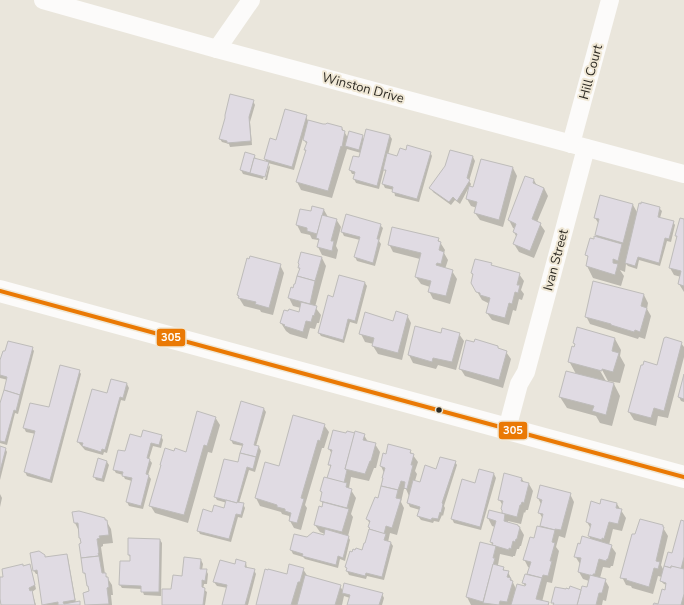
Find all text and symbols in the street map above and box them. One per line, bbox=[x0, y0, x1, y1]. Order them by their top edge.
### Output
street label: Hill Court bbox=[575, 42, 607, 102]
street label: Winston Drive bbox=[320, 68, 406, 108]
street label: Ivan Street bbox=[539, 227, 573, 293]
line badge: 305 bbox=[156, 328, 186, 347]
text: 305 bbox=[161, 330, 181, 345]
unlabelled marker bbox=[434, 405, 444, 415]
line badge: 305 bbox=[498, 421, 528, 440]
text: 305 bbox=[503, 423, 523, 438]

